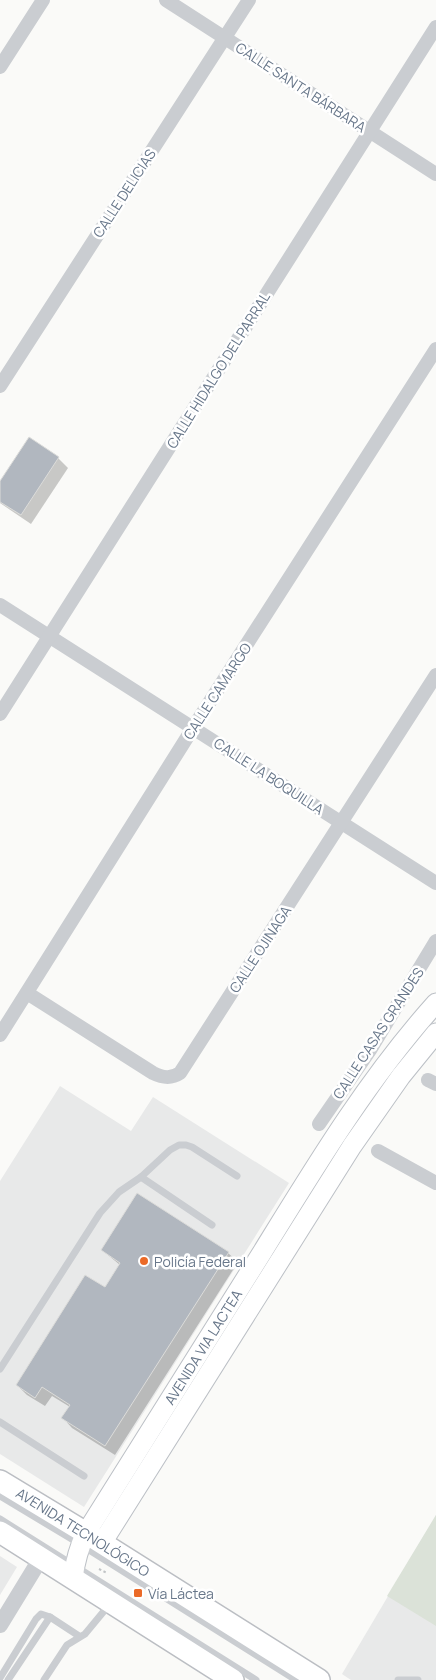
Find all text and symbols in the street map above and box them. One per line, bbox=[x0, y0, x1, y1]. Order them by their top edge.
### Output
street label: CALLE SANTA BÁRBARA bbox=[232, 38, 370, 136]
street label: CALLE DELICIAS bbox=[88, 145, 160, 241]
street label: CALLE HIDALGO DEL PARRAL bbox=[162, 288, 274, 452]
street label: CALLE CAMARGO bbox=[179, 639, 255, 743]
street label: CALLE LA BOQUILLA bbox=[210, 733, 328, 819]
street label: CALLE OJINAGA bbox=[225, 902, 295, 996]
street label: CALLE CASAS GRANDES bbox=[328, 963, 428, 1103]
place label: Policía Federal bbox=[154, 1252, 246, 1271]
marker: Policía Federal bbox=[138, 1255, 150, 1267]
street label: AVENIDA VIA LACTEA bbox=[160, 1286, 246, 1408]
street label: AVENIDA TECNOLÓGICO bbox=[13, 1483, 153, 1581]
place label: Vía Láctea bbox=[148, 1584, 214, 1603]
marker: Vía Láctea bbox=[132, 1587, 144, 1599]

